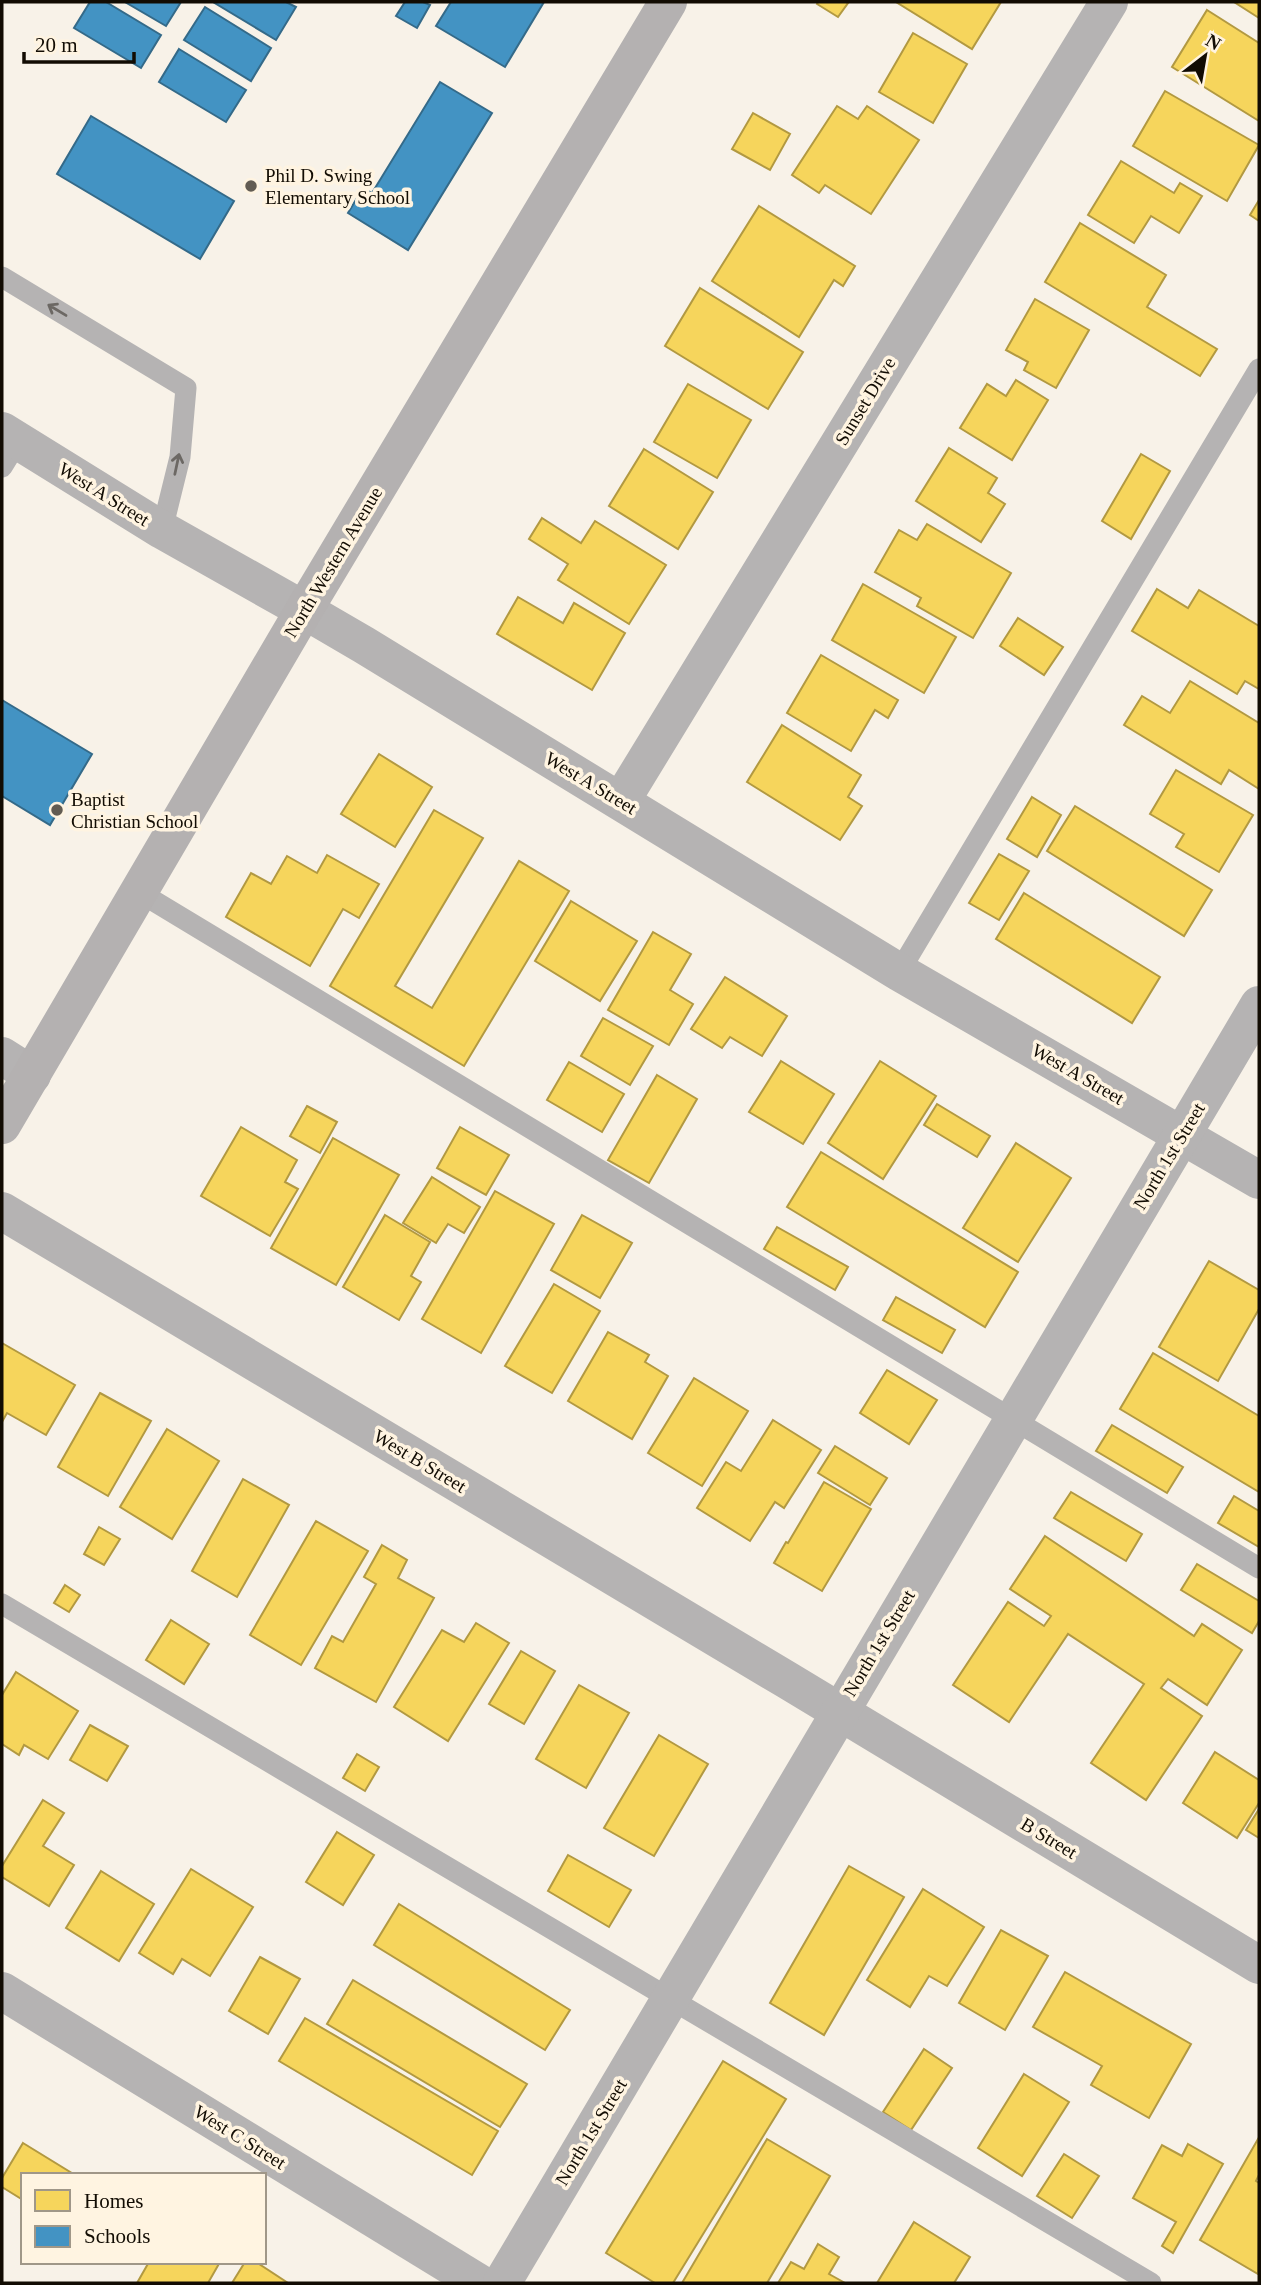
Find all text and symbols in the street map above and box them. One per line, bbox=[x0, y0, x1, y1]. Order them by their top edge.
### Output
scale bar bbox=[24, 21, 135, 65]
north arrow bbox=[1170, 21, 1240, 91]
text: N bbox=[1202, 29, 1225, 55]
text: 20 m bbox=[35, 33, 78, 57]
place label: Phil D. Swing Elementary School bbox=[265, 165, 410, 208]
marker: Phil D. Swing Elementary School bbox=[243, 178, 259, 194]
one-way arrow bbox=[47, 303, 67, 317]
street label: Sunset Drive bbox=[831, 353, 899, 449]
one-way arrow bbox=[171, 453, 185, 476]
street label: West A Street bbox=[55, 458, 154, 531]
street label: North Western Avenue bbox=[280, 483, 386, 641]
street label: West A Street bbox=[541, 747, 641, 819]
place label: Baptist Christian School bbox=[71, 789, 198, 832]
marker: Baptist Christian School bbox=[49, 802, 65, 818]
street label: West A Street bbox=[1028, 1039, 1128, 1109]
street label: North 1st Street bbox=[1129, 1098, 1209, 1213]
street label: West B Street bbox=[370, 1425, 471, 1497]
street label: North 1st Street bbox=[839, 1585, 919, 1700]
street label: B Street bbox=[1017, 1813, 1081, 1863]
street label: North 1st Street bbox=[551, 2074, 631, 2189]
street label: West C Street bbox=[190, 2101, 290, 2174]
legend bbox=[21, 2173, 266, 2264]
text: Homes bbox=[84, 2189, 144, 2213]
text: Schools bbox=[84, 2224, 151, 2248]

